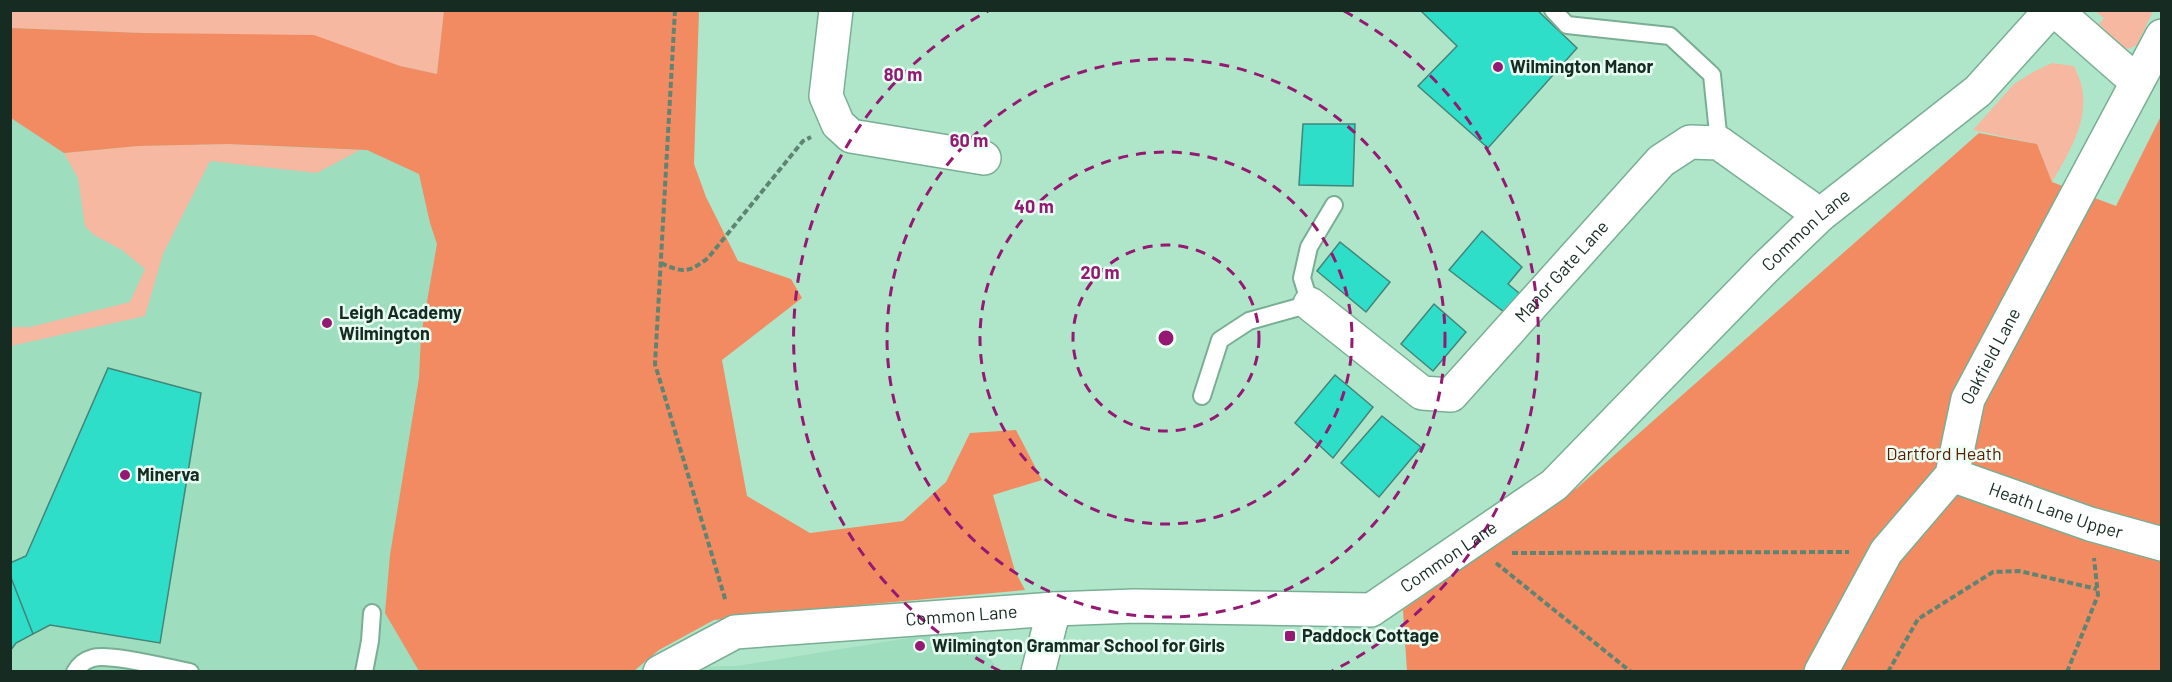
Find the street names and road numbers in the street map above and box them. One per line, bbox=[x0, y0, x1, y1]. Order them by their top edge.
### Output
street label: Common Lane bbox=[1756, 184, 1854, 275]
street label: Manor Gate Lane bbox=[1509, 215, 1613, 327]
street label: Oakfield Lane bbox=[1955, 304, 2025, 408]
street label: Heath Lane Upper bbox=[1986, 477, 2126, 543]
street label: Common Lane bbox=[1396, 515, 1501, 597]
street label: Common Lane bbox=[905, 600, 1018, 630]

